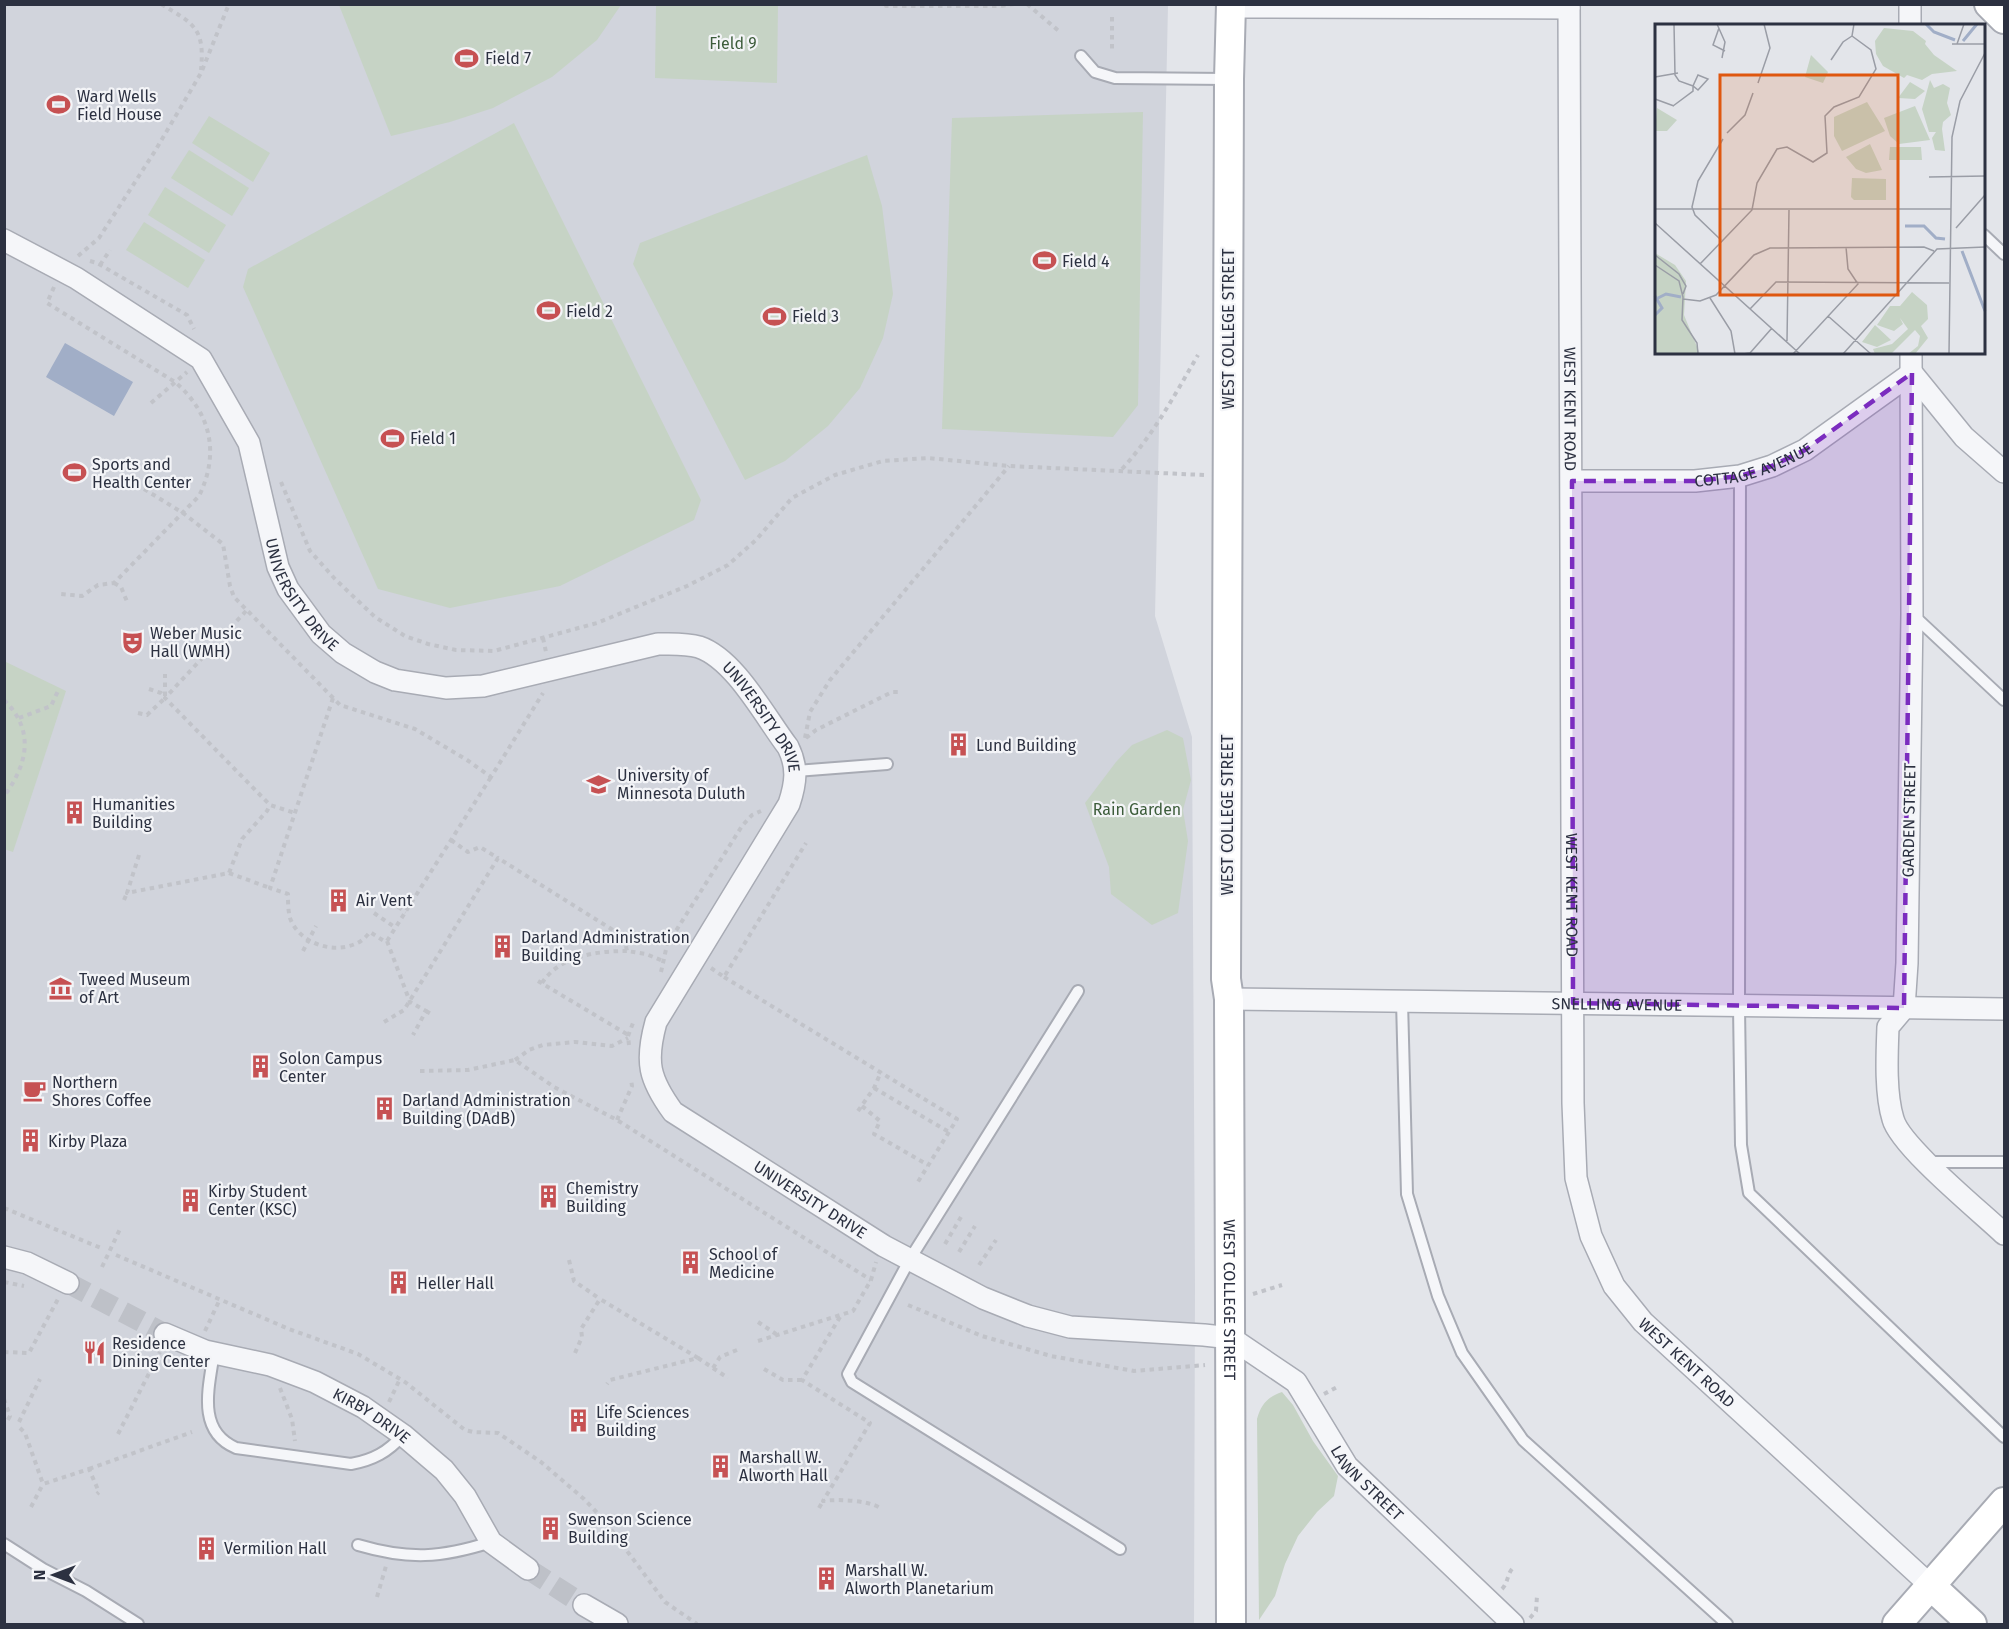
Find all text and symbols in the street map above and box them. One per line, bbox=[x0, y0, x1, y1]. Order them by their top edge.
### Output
inset map bbox=[1655, 24, 1985, 354]
park label: Field 9 bbox=[709, 34, 757, 53]
sports icon: Field 7 bbox=[454, 45, 480, 71]
place label: Field 7 bbox=[485, 49, 531, 68]
place label: Ward Wells Field House bbox=[77, 87, 162, 124]
sports icon: Ward Wells Field House bbox=[46, 92, 72, 118]
sports icon: Field 4 bbox=[1031, 248, 1057, 274]
street label: WEST COLLEGE STREET bbox=[1219, 248, 1238, 410]
place label: Field 4 bbox=[1062, 252, 1110, 271]
sports icon: Field 2 bbox=[535, 298, 561, 324]
place label: Field 2 bbox=[566, 302, 613, 321]
sports icon: Field 3 bbox=[761, 303, 787, 329]
place label: Field 3 bbox=[792, 307, 839, 326]
street label: WEST KENT ROAD bbox=[1561, 347, 1580, 471]
sports icon: Field 1 bbox=[379, 425, 405, 451]
place label: Field 1 bbox=[410, 429, 456, 448]
street label: COTTAGE AVENUE bbox=[1693, 438, 1816, 491]
place label: Sports and Health Center bbox=[92, 455, 192, 492]
sports icon: Sports and Health Center bbox=[61, 460, 87, 486]
street label: UNIVERSITY DRIVE bbox=[262, 536, 343, 655]
place label: Weber Music Hall (WMH) bbox=[150, 624, 242, 661]
theatre icon: Weber Music Hall (WMH) bbox=[119, 629, 145, 655]
street label: UNIVERSITY DRIVE bbox=[719, 657, 804, 773]
building icon: Lund Building bbox=[945, 732, 971, 758]
street label: WEST COLLEGE STREET bbox=[1218, 734, 1237, 896]
place label: Lund Building bbox=[976, 736, 1077, 755]
street label: GARDEN STREET bbox=[1899, 762, 1920, 878]
place label: University of Minnesota Duluth bbox=[617, 766, 746, 803]
school or university icon: University of Minnesota Duluth bbox=[586, 771, 612, 797]
place label: Humanities Building bbox=[92, 795, 175, 832]
building icon: Humanities Building bbox=[61, 800, 87, 826]
park label: Rain Garden bbox=[1093, 800, 1181, 819]
street label: WEST KENT ROAD bbox=[1563, 833, 1582, 957]
building icon: Air Vent bbox=[325, 887, 351, 913]
place label: Air Vent bbox=[356, 891, 413, 910]
place label: Darland Administration Building bbox=[521, 928, 690, 965]
building icon: Darland Administration Building bbox=[490, 933, 516, 959]
place label: Tweed Museum of Art bbox=[79, 970, 191, 1007]
museum icon: Tweed Museum of Art bbox=[48, 975, 74, 1001]
street label: SNELLING AVENUE bbox=[1551, 994, 1682, 1014]
place label: Solon Campus Center bbox=[279, 1049, 382, 1086]
building icon: Solon Campus Center bbox=[248, 1054, 274, 1080]
place label: Northern Shores Coffee bbox=[52, 1073, 152, 1110]
cafe icon: Northern Shores Coffee bbox=[21, 1078, 47, 1104]
place label: Darland Administration Building (DAdB) bbox=[402, 1091, 571, 1128]
building icon: Darland Administration Building (DAdB) bbox=[371, 1096, 397, 1122]
building icon: Kirby Plaza bbox=[17, 1128, 43, 1154]
place label: Kirby Plaza bbox=[48, 1132, 128, 1151]
street label: UNIVERSITY DRIVE bbox=[750, 1156, 870, 1242]
place label: Chemistry Building bbox=[566, 1179, 639, 1216]
place label: Kirby Student Center (KSC) bbox=[208, 1182, 307, 1219]
building icon: Chemistry Building bbox=[535, 1184, 561, 1210]
building icon: Kirby Student Center (KSC) bbox=[177, 1187, 203, 1213]
street label: WEST COLLEGE STREET bbox=[1220, 1219, 1240, 1381]
place label: School of Medicine bbox=[709, 1245, 779, 1282]
building icon: School of Medicine bbox=[678, 1250, 704, 1276]
building icon: Heller Hall bbox=[386, 1270, 412, 1296]
place label: Heller Hall bbox=[417, 1274, 494, 1293]
street label: WEST KENT ROAD bbox=[1635, 1313, 1739, 1411]
place label: Residence Dining Center bbox=[112, 1334, 211, 1371]
restaurant icon: Residence Dining Center bbox=[81, 1339, 107, 1365]
street label: KIRBY DRIVE bbox=[330, 1384, 415, 1447]
place label: Life Sciences Building bbox=[596, 1403, 689, 1440]
building icon: Life Sciences Building bbox=[565, 1408, 591, 1434]
street label: LAWN STREET bbox=[1327, 1442, 1408, 1525]
place label: Marshall W. Alworth Hall bbox=[739, 1448, 828, 1485]
building icon: Marshall W. Alworth Hall bbox=[708, 1453, 734, 1479]
place label: Swenson Science Building bbox=[568, 1510, 692, 1547]
building icon: Swenson Science Building bbox=[537, 1515, 563, 1541]
building icon: Vermilion Hall bbox=[193, 1535, 219, 1561]
place label: Vermilion Hall bbox=[224, 1539, 327, 1558]
north arrow bbox=[24, 1545, 84, 1605]
place label: Marshall W. Alworth Planetarium bbox=[845, 1561, 994, 1598]
building icon: Marshall W. Alworth Planetarium bbox=[814, 1566, 840, 1592]
text: N bbox=[30, 1570, 49, 1580]

